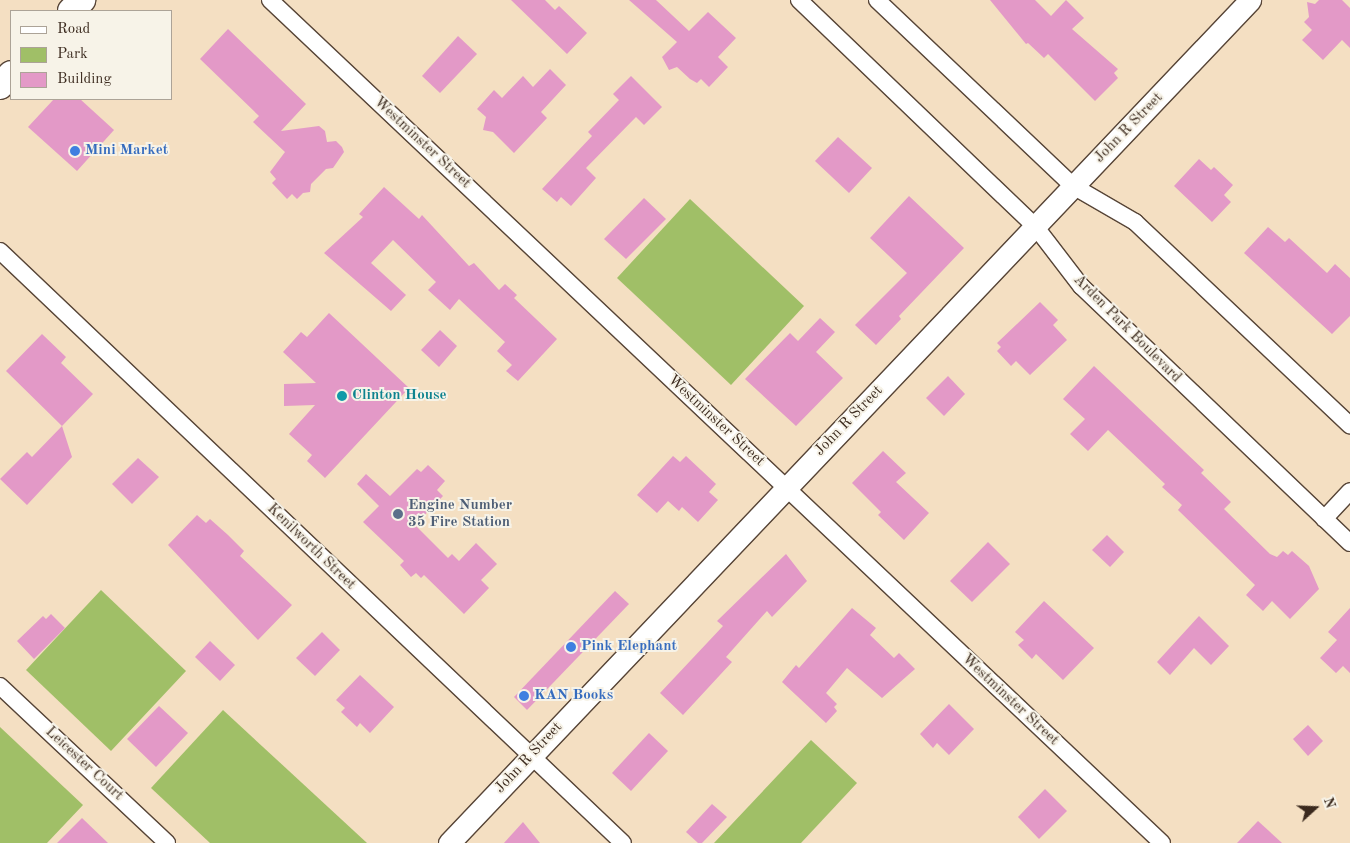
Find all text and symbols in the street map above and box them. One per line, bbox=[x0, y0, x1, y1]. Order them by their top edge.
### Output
legend bbox=[10, 10, 172, 100]
text: Road bbox=[57, 22, 90, 37]
text: Park bbox=[57, 47, 88, 62]
text: Building bbox=[57, 72, 112, 87]
street label: John R Street bbox=[1091, 89, 1167, 167]
street label: Westminster Street bbox=[370, 93, 474, 193]
place label: Mini Market bbox=[85, 142, 168, 160]
marker: Mini Market bbox=[69, 145, 81, 157]
street label: Arden Park Boulevard bbox=[1069, 271, 1185, 387]
street label: Westminster Street bbox=[664, 371, 768, 471]
street label: John R Street bbox=[811, 382, 887, 460]
place label: Clinton House bbox=[352, 387, 447, 405]
marker: Clinton House bbox=[336, 390, 348, 402]
place label: Engine Number 35 Fire Station bbox=[408, 496, 512, 531]
street label: Kenilworth Street bbox=[263, 500, 359, 594]
marker: Engine Number 35 Fire Station bbox=[392, 508, 404, 520]
place label: Pink Elephant bbox=[581, 638, 677, 656]
marker: Pink Elephant bbox=[565, 641, 577, 653]
street label: Westminster Street bbox=[958, 650, 1062, 750]
place label: KAN Books bbox=[534, 687, 613, 705]
marker: KAN Books bbox=[518, 690, 530, 702]
street label: John R Street bbox=[491, 719, 567, 797]
street label: Leicester Court bbox=[41, 723, 127, 805]
north arrow bbox=[1290, 783, 1340, 833]
text: N bbox=[1321, 795, 1338, 810]

